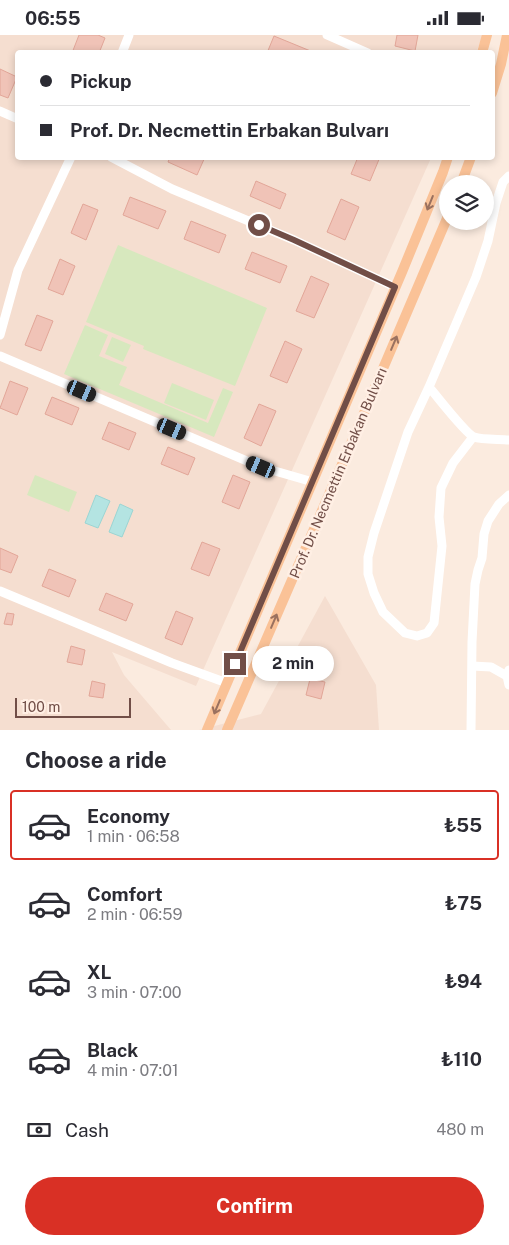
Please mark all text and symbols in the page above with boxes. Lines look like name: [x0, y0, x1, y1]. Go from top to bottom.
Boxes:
text: 06:55: [25, 7, 81, 29]
text: Pickup: [70, 70, 132, 92]
text: Prof. Dr. Necmettin Erbakan Bulvarı: [70, 119, 389, 141]
map controls: [439, 175, 494, 230]
button: layers: [439, 175, 494, 230]
one-way arrow: [425, 195, 435, 210]
route start: [248, 214, 270, 236]
one-way arrow: [390, 336, 399, 351]
street label: Prof. Dr. Necmettin Erbakan Bulvarı: [286, 365, 390, 581]
car: [65, 378, 98, 404]
car: [155, 416, 188, 442]
car: [244, 454, 277, 480]
one-way arrow: [270, 614, 280, 629]
callout: 2 min: [252, 647, 335, 681]
route end: [224, 653, 246, 675]
text: 2 min: [272, 654, 314, 673]
scale bar: [15, 695, 131, 718]
text: 100 m: [22, 699, 60, 715]
one-way arrow: [212, 699, 221, 714]
text: Choose a ride: [25, 747, 167, 773]
icon: car: [27, 803, 72, 848]
text: Economy: [87, 805, 170, 827]
text: ₺55: [444, 814, 482, 836]
text: 1 min · 06:58: [87, 827, 180, 846]
icon: car: [27, 881, 72, 926]
text: Comfort: [87, 883, 163, 905]
text: ₺75: [445, 892, 482, 914]
text: 2 min · 06:59: [87, 905, 182, 924]
icon: car: [27, 959, 72, 1004]
text: XL: [87, 961, 112, 983]
text: ₺94: [445, 970, 482, 992]
text: 3 min · 07:00: [87, 983, 182, 1002]
icon: car: [27, 1037, 72, 1082]
text: Black: [87, 1039, 138, 1061]
text: ₺110: [441, 1048, 482, 1070]
text: 4 min · 07:01: [87, 1061, 178, 1080]
icon: cash: [25, 1116, 53, 1144]
text: Cash: [65, 1119, 109, 1141]
text: 480 m: [436, 1120, 484, 1139]
button: Confirm: [25, 1177, 484, 1235]

